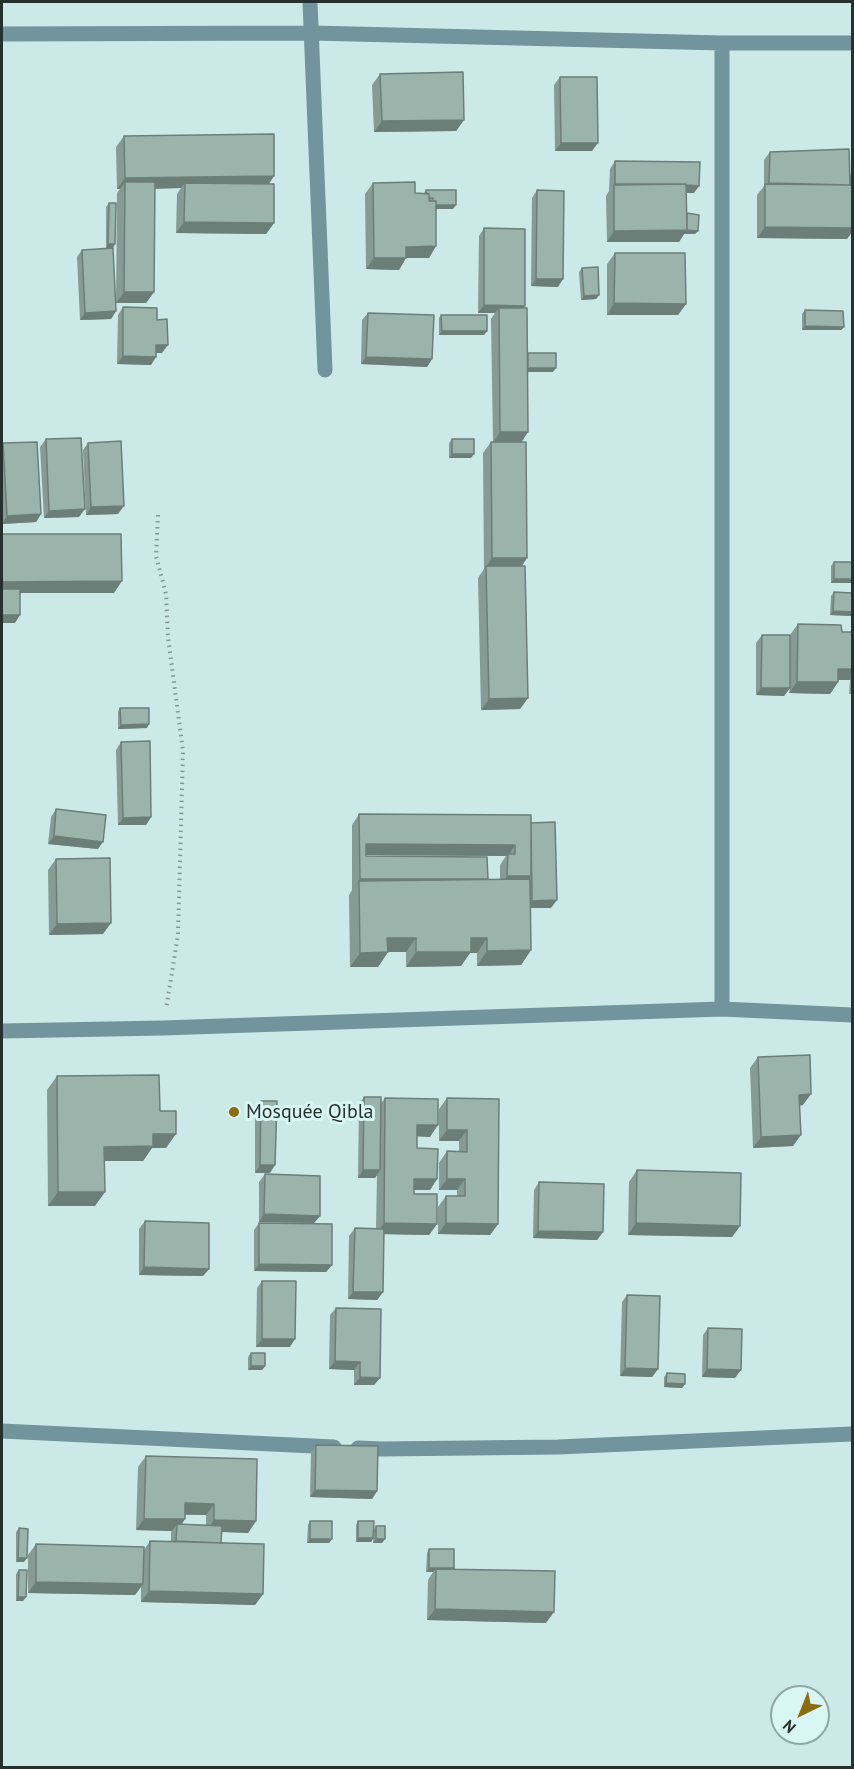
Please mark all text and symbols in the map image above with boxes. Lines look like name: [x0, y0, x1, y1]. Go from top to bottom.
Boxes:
place label: Mosquée Qibla: [246, 1100, 374, 1124]
marker: Mosquée Qibla: [227, 1105, 241, 1119]
north arrow: [770, 1685, 830, 1745]
text: N: [778, 1716, 800, 1738]

